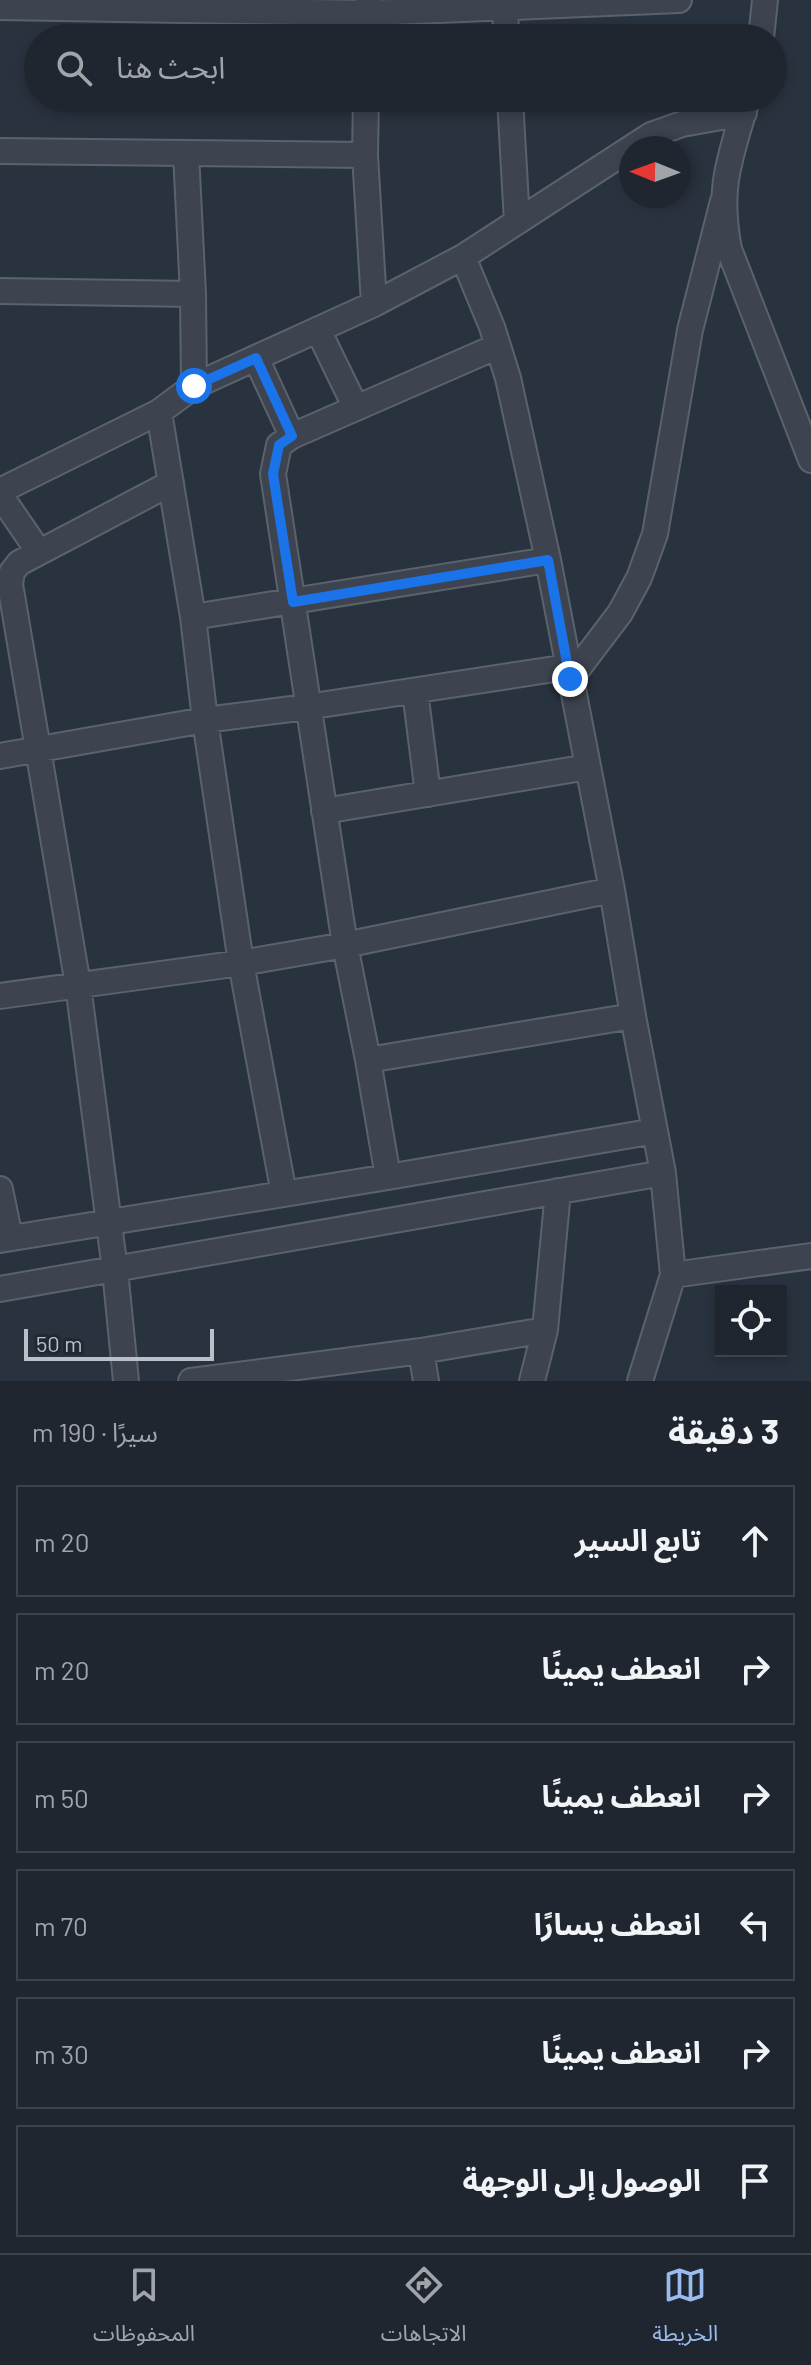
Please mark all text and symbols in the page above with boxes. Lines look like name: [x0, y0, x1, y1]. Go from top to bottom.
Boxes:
search box: [24, 24, 787, 112]
icon: search: [52, 46, 96, 90]
text: ابحث هنا: [116, 48, 225, 84]
north arrow: [619, 136, 691, 208]
route start: [176, 368, 212, 404]
route end: [552, 661, 588, 697]
map controls: [715, 1285, 787, 1357]
button: locate: [715, 1285, 787, 1357]
scale bar: [24, 1325, 214, 1361]
text: 50 m: [36, 1330, 82, 1356]
text: 3 دقيقة: [668, 1410, 779, 1451]
text: سيرًا · 190 m: [32, 1416, 158, 1447]
icon: ahead: [733, 1519, 777, 1563]
text: تابع السير: [575, 1521, 701, 1557]
text: 20 m: [34, 1526, 89, 1557]
icon: right: [733, 1647, 777, 1691]
text: انعطف يمينًا: [542, 1649, 701, 1685]
text: 20 m: [34, 1654, 89, 1685]
icon: right: [733, 1775, 777, 1819]
text: انعطف يمينًا: [542, 1777, 701, 1813]
text: 50 m: [34, 1782, 89, 1813]
icon: left: [733, 1903, 777, 1947]
text: انعطف يسارًا: [534, 1905, 701, 1941]
text: 70 m: [34, 1910, 88, 1941]
icon: right: [733, 2031, 777, 2075]
text: انعطف يمينًا: [542, 2033, 701, 2069]
text: 30 m: [34, 2038, 89, 2069]
icon: arrive: [733, 2159, 777, 2203]
text: الوصول إلى الوجهة: [462, 2161, 701, 2197]
tab: المحفوظات: [93, 2263, 195, 2357]
tab: الاتجاهات: [381, 2263, 467, 2357]
tab: الخريطة: [652, 2263, 718, 2357]

